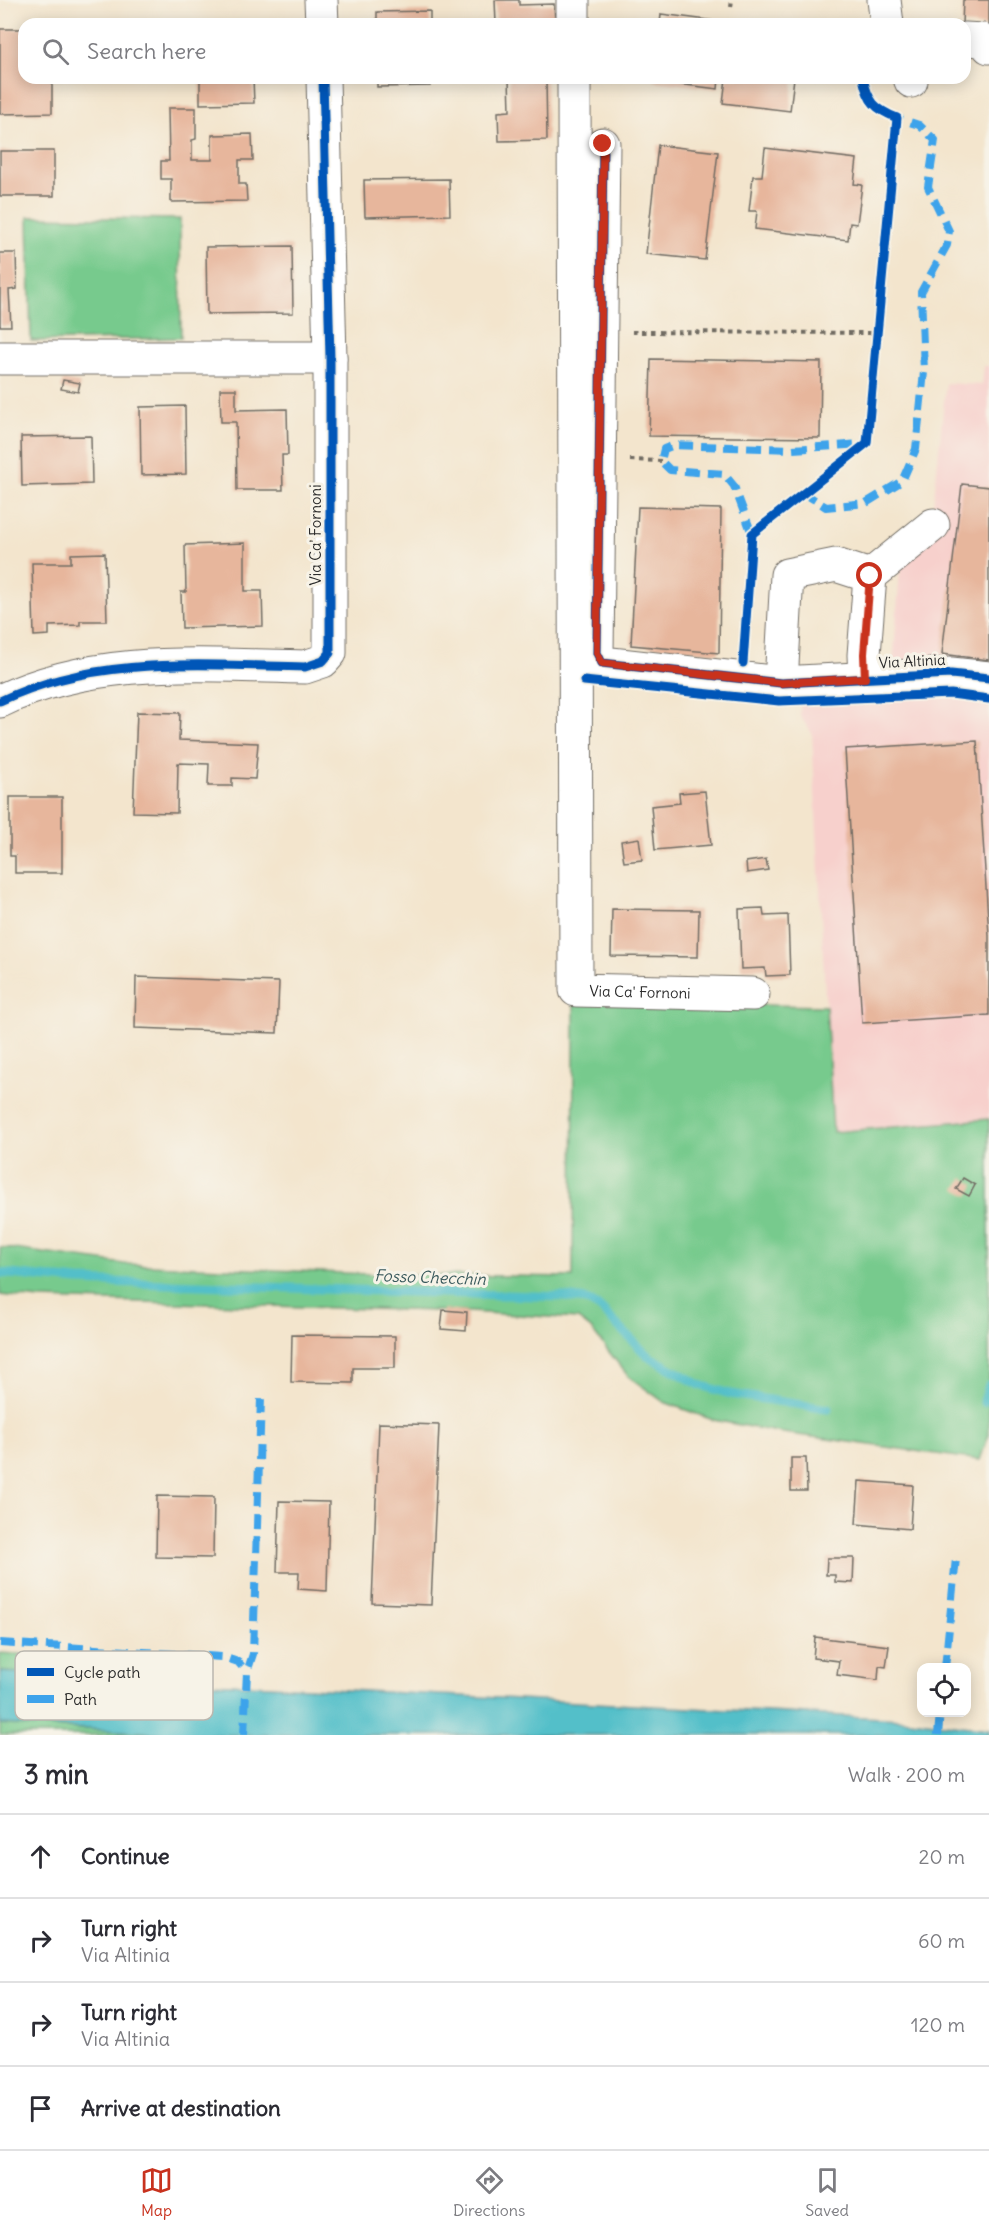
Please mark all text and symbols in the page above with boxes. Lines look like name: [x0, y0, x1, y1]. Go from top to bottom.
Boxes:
search box: [18, 18, 971, 84]
icon: search: [39, 35, 72, 68]
text: Search here: [87, 37, 206, 65]
route end: [589, 130, 615, 156]
street label: Via Ca' Fornoni: [306, 484, 325, 586]
route start: [856, 562, 882, 588]
street label: Via Altinia: [878, 650, 946, 672]
street label: Via Ca' Fornoni: [589, 981, 691, 1002]
water label: Fosso Checchin: [374, 1265, 487, 1289]
legend: [15, 1651, 213, 1720]
text: Cycle path: [64, 1662, 140, 1682]
map controls: [917, 1663, 971, 1717]
button: locate: [917, 1663, 971, 1717]
text: Path: [64, 1689, 97, 1709]
text: 3 min: [24, 1758, 89, 1791]
text: Walk · 200 m: [848, 1762, 965, 1787]
icon: ahead: [24, 1840, 57, 1873]
text: Continue: [81, 1842, 170, 1870]
text: 20 m: [919, 1844, 965, 1869]
text: Turn right: [81, 1914, 177, 1942]
icon: right: [24, 1924, 57, 1957]
text: 60 m: [918, 1928, 965, 1953]
text: Via Altinia: [81, 1942, 170, 1967]
text: Turn right: [81, 1998, 177, 2026]
icon: right: [24, 2008, 57, 2041]
text: 120 m: [911, 2012, 965, 2037]
text: Via Altinia: [81, 2026, 170, 2051]
icon: arrive: [24, 2092, 57, 2125]
text: Arrive at destination: [81, 2094, 281, 2122]
tab: Map: [140, 2164, 173, 2220]
tab: Directions: [453, 2164, 525, 2220]
tab: Saved: [805, 2164, 849, 2220]

